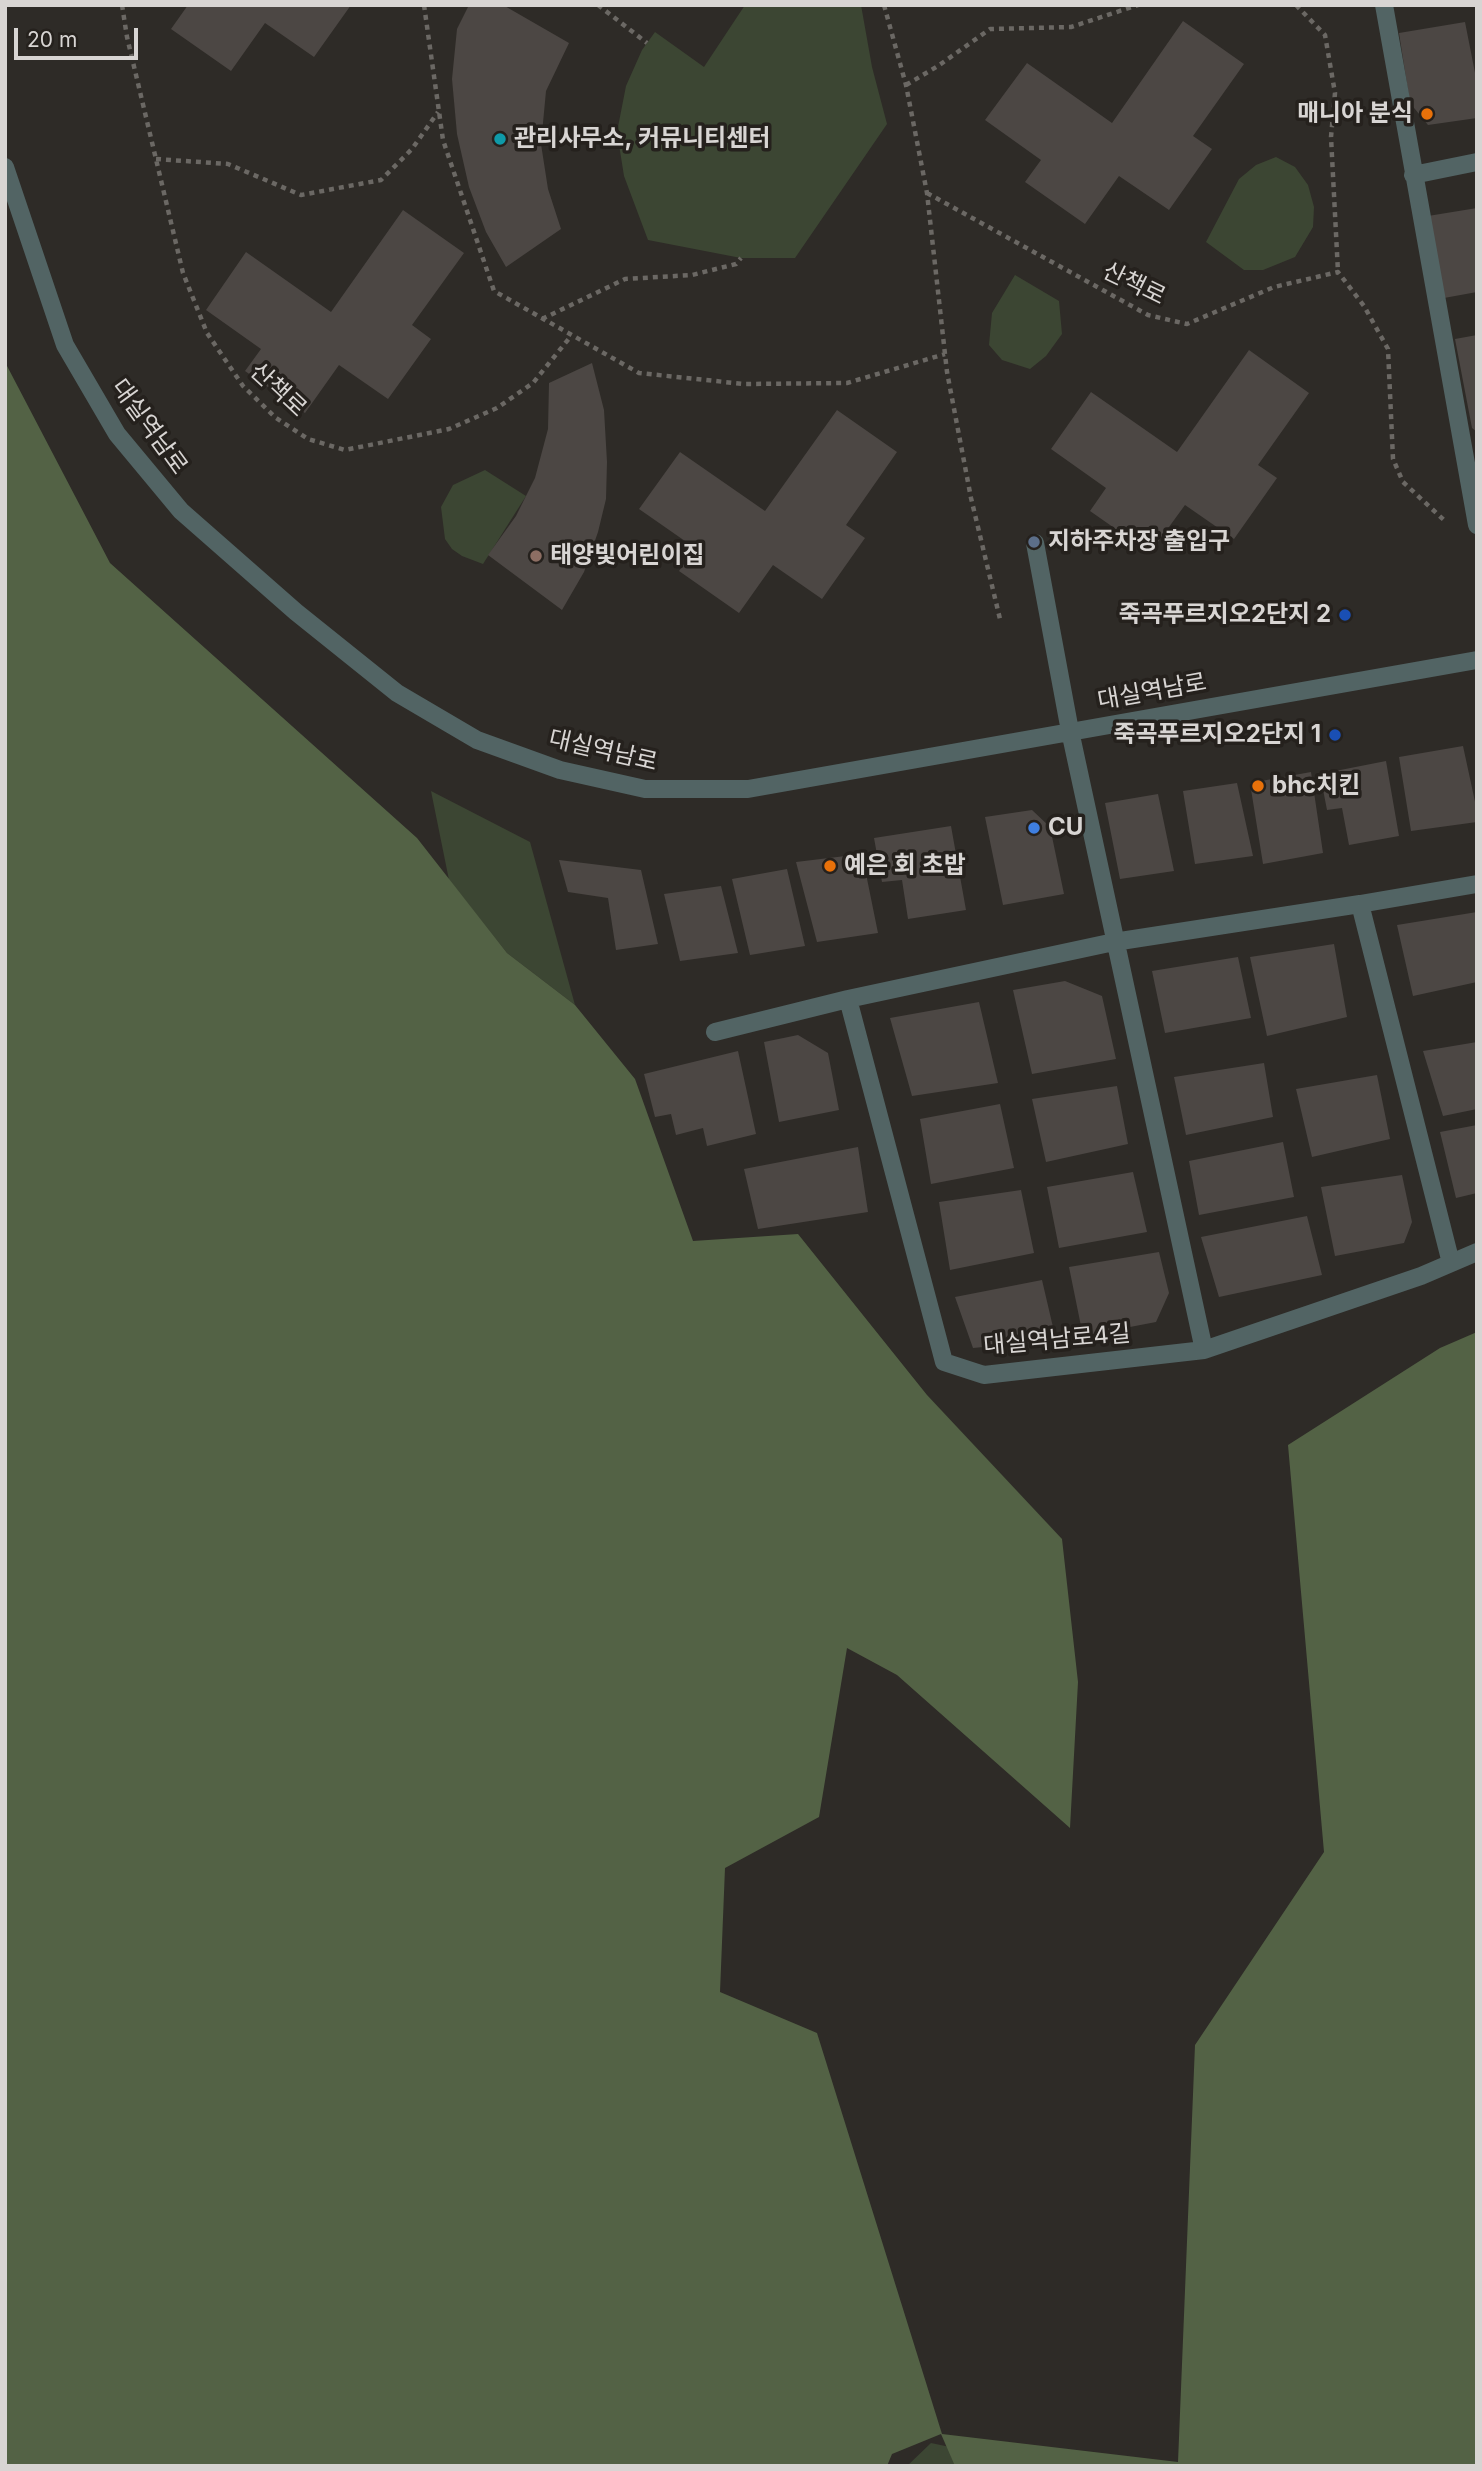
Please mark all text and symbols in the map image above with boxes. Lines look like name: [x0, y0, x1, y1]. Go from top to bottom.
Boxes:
scale bar: [18, 14, 142, 58]
text: 20 m: [27, 27, 77, 52]
place label: 매니아 분식: [1297, 100, 1413, 128]
marker: 매니아 분식: [1419, 106, 1435, 122]
place label: 관리사무소, 커뮤니티센터: [514, 125, 771, 153]
marker: 관리사무소, 커뮤니티센터: [492, 131, 508, 147]
street label: 산책로: [1098, 257, 1170, 311]
street label: 산책로: [244, 357, 312, 423]
street label: 대실역남로: [105, 374, 193, 480]
place label: 지하주차장 출입구: [1048, 528, 1230, 556]
marker: 지하주차장 출입구: [1026, 534, 1042, 550]
place label: 태양빛어린이집: [550, 542, 705, 570]
marker: 태양빛어린이집: [528, 548, 544, 564]
place label: 죽곡푸르지오2단지 2: [1118, 601, 1331, 629]
marker: 죽곡푸르지오2단지 2: [1337, 607, 1353, 623]
street label: 대실역남로: [1095, 668, 1209, 716]
place label: 죽곡푸르지오2단지 1: [1113, 721, 1321, 749]
street label: 대실역남로: [546, 725, 660, 777]
marker: 죽곡푸르지오2단지 1: [1327, 727, 1343, 743]
place label: bhc치킨: [1272, 772, 1360, 800]
marker: bhc치킨: [1250, 778, 1266, 794]
place label: CU: [1048, 814, 1083, 842]
marker: CU: [1026, 820, 1042, 836]
place label: 예은 회 초밥: [844, 852, 966, 880]
marker: 예은 회 초밥: [822, 858, 838, 874]
street label: 대실역남로4길: [982, 1319, 1132, 1361]

